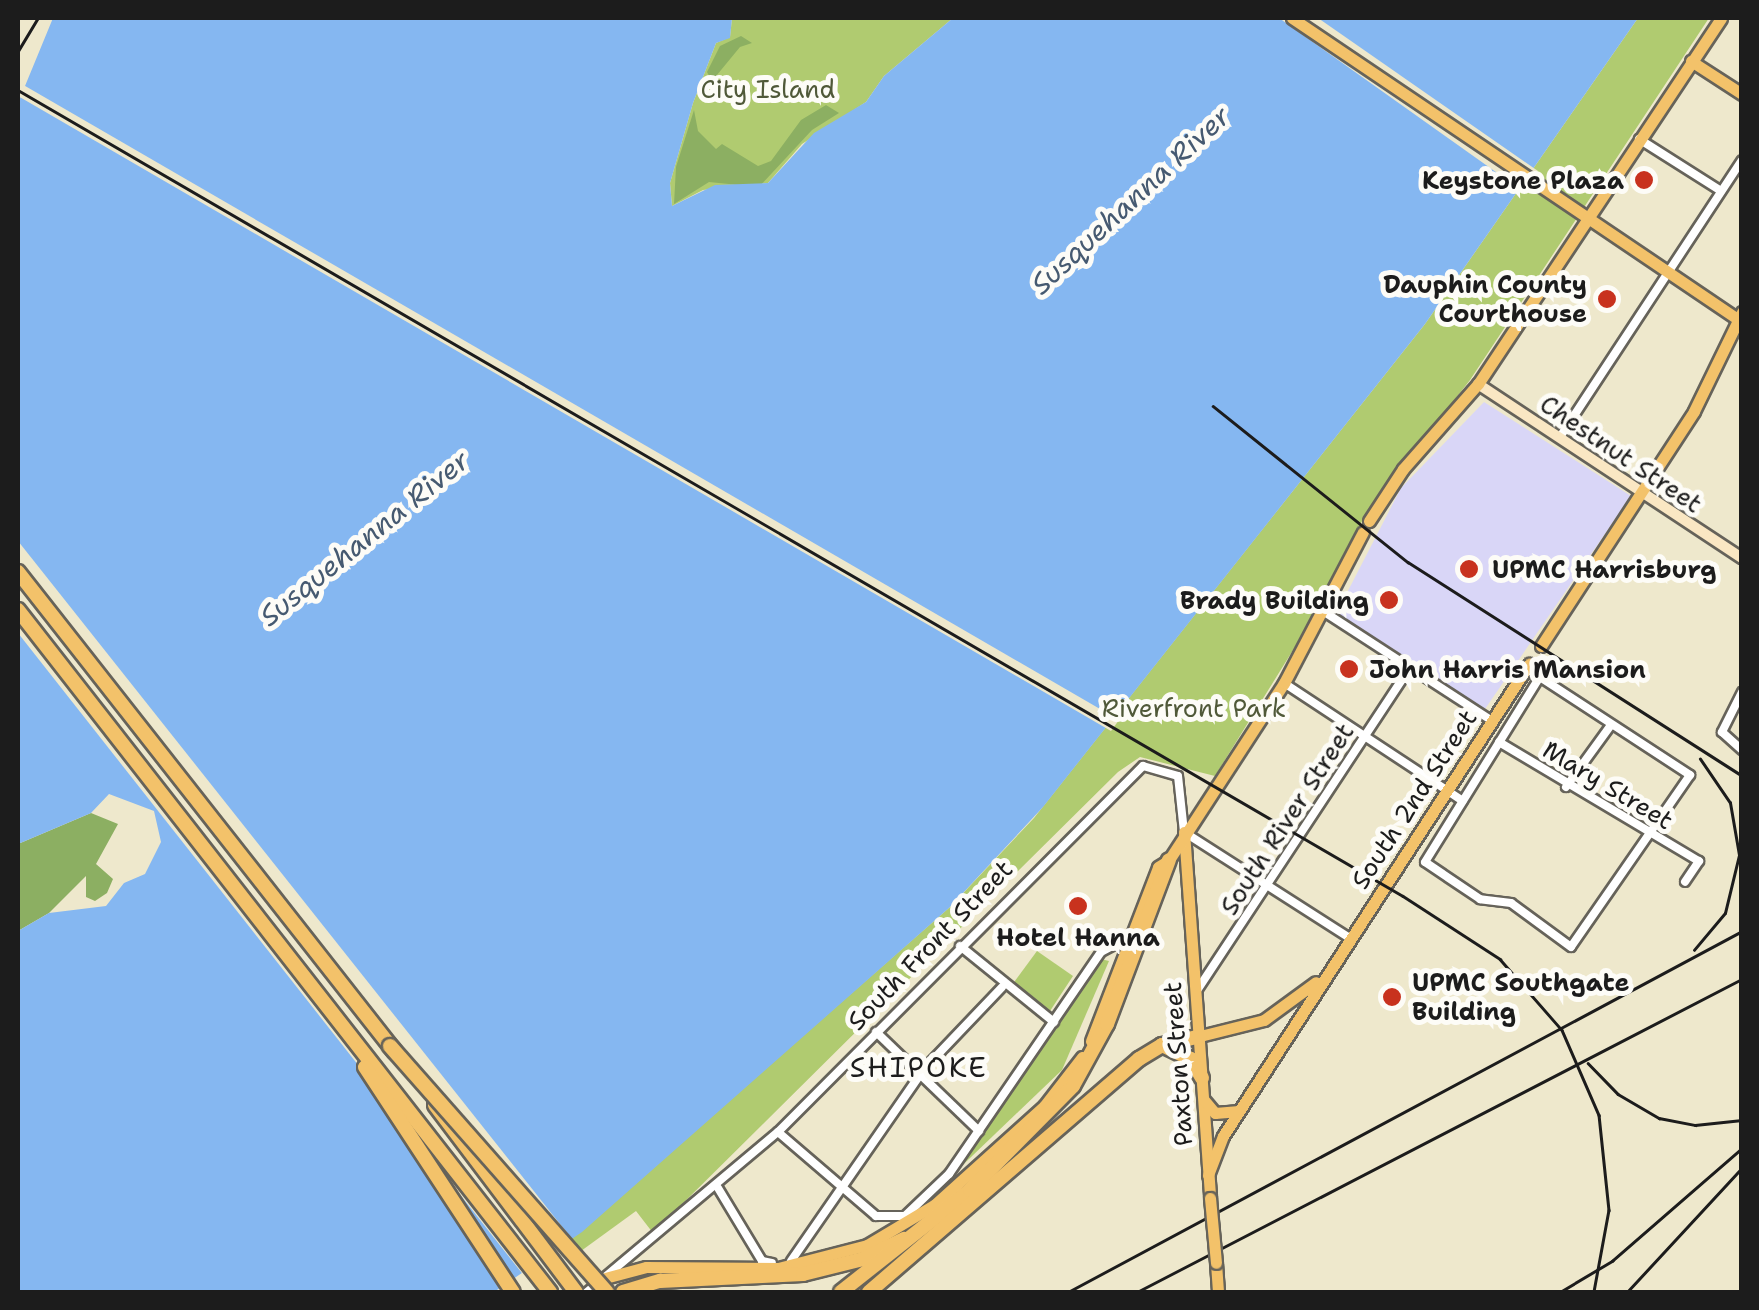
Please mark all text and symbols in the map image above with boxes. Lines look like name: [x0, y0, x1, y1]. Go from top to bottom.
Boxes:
park label: City Island: [701, 74, 835, 104]
water label: Susquehanna River: [1023, 99, 1237, 301]
place label: Keystone Plaza: [1422, 165, 1624, 195]
marker: Keystone Plaza: [1633, 169, 1655, 191]
place label: Dauphin County Courthouse: [1383, 270, 1587, 329]
marker: Dauphin County Courthouse: [1596, 288, 1618, 310]
street label: Chestnut Street: [1534, 389, 1708, 519]
water label: Susquehanna River: [252, 443, 476, 633]
place label: UPMC Harrisburg: [1492, 554, 1716, 584]
marker: UPMC Harrisburg: [1456, 556, 1482, 582]
place label: Brady Building: [1180, 585, 1369, 615]
marker: Brady Building: [1378, 589, 1400, 611]
place label: John Harris Mansion: [1369, 654, 1646, 684]
marker: John Harris Mansion: [1338, 658, 1360, 680]
park label: Riverfront Park: [1102, 693, 1286, 723]
street label: South 2nd Street: [1345, 704, 1483, 894]
street label: South River Street: [1214, 718, 1360, 920]
street label: Mary Street: [1537, 734, 1679, 836]
street label: South Front Street: [841, 854, 1019, 1036]
marker: Hotel Hanna: [1067, 895, 1089, 917]
place label: Hotel Hanna: [996, 922, 1160, 952]
place label: UPMC Southgate Building: [1412, 968, 1629, 1027]
street label: Paxton Street: [1157, 981, 1199, 1147]
marker: UPMC Southgate Building: [1381, 986, 1403, 1008]
district label: SHIPOKE: [850, 1050, 988, 1084]

